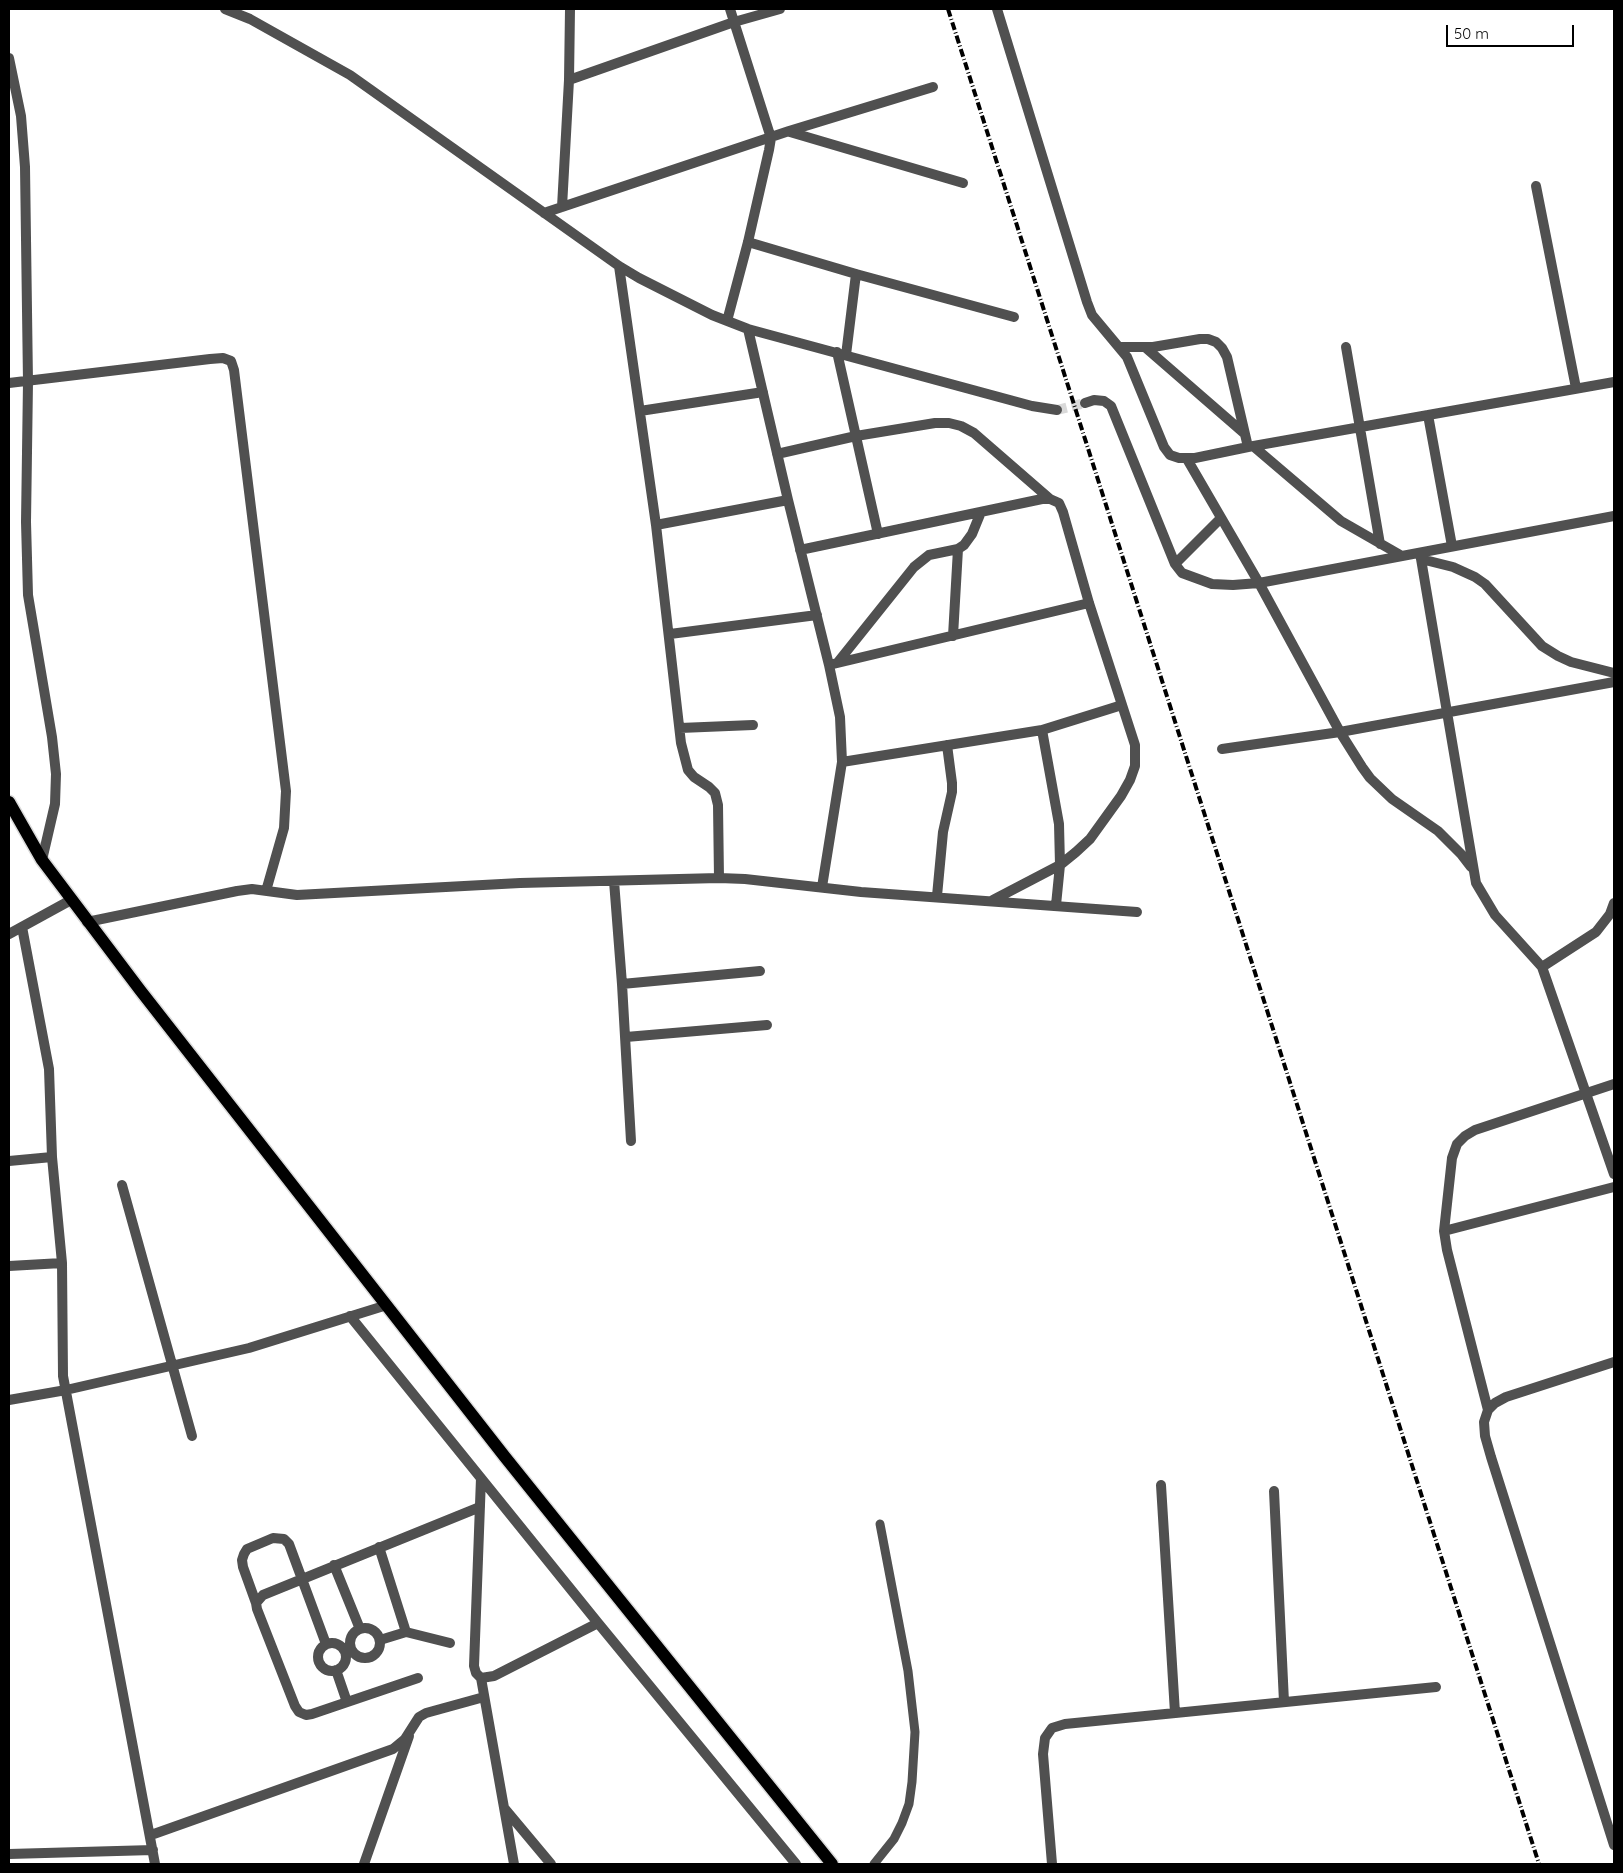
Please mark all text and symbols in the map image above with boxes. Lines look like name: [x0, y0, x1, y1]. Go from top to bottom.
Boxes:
scale bar: [1448, 15, 1576, 47]
text: 50 m: [1454, 24, 1489, 43]

